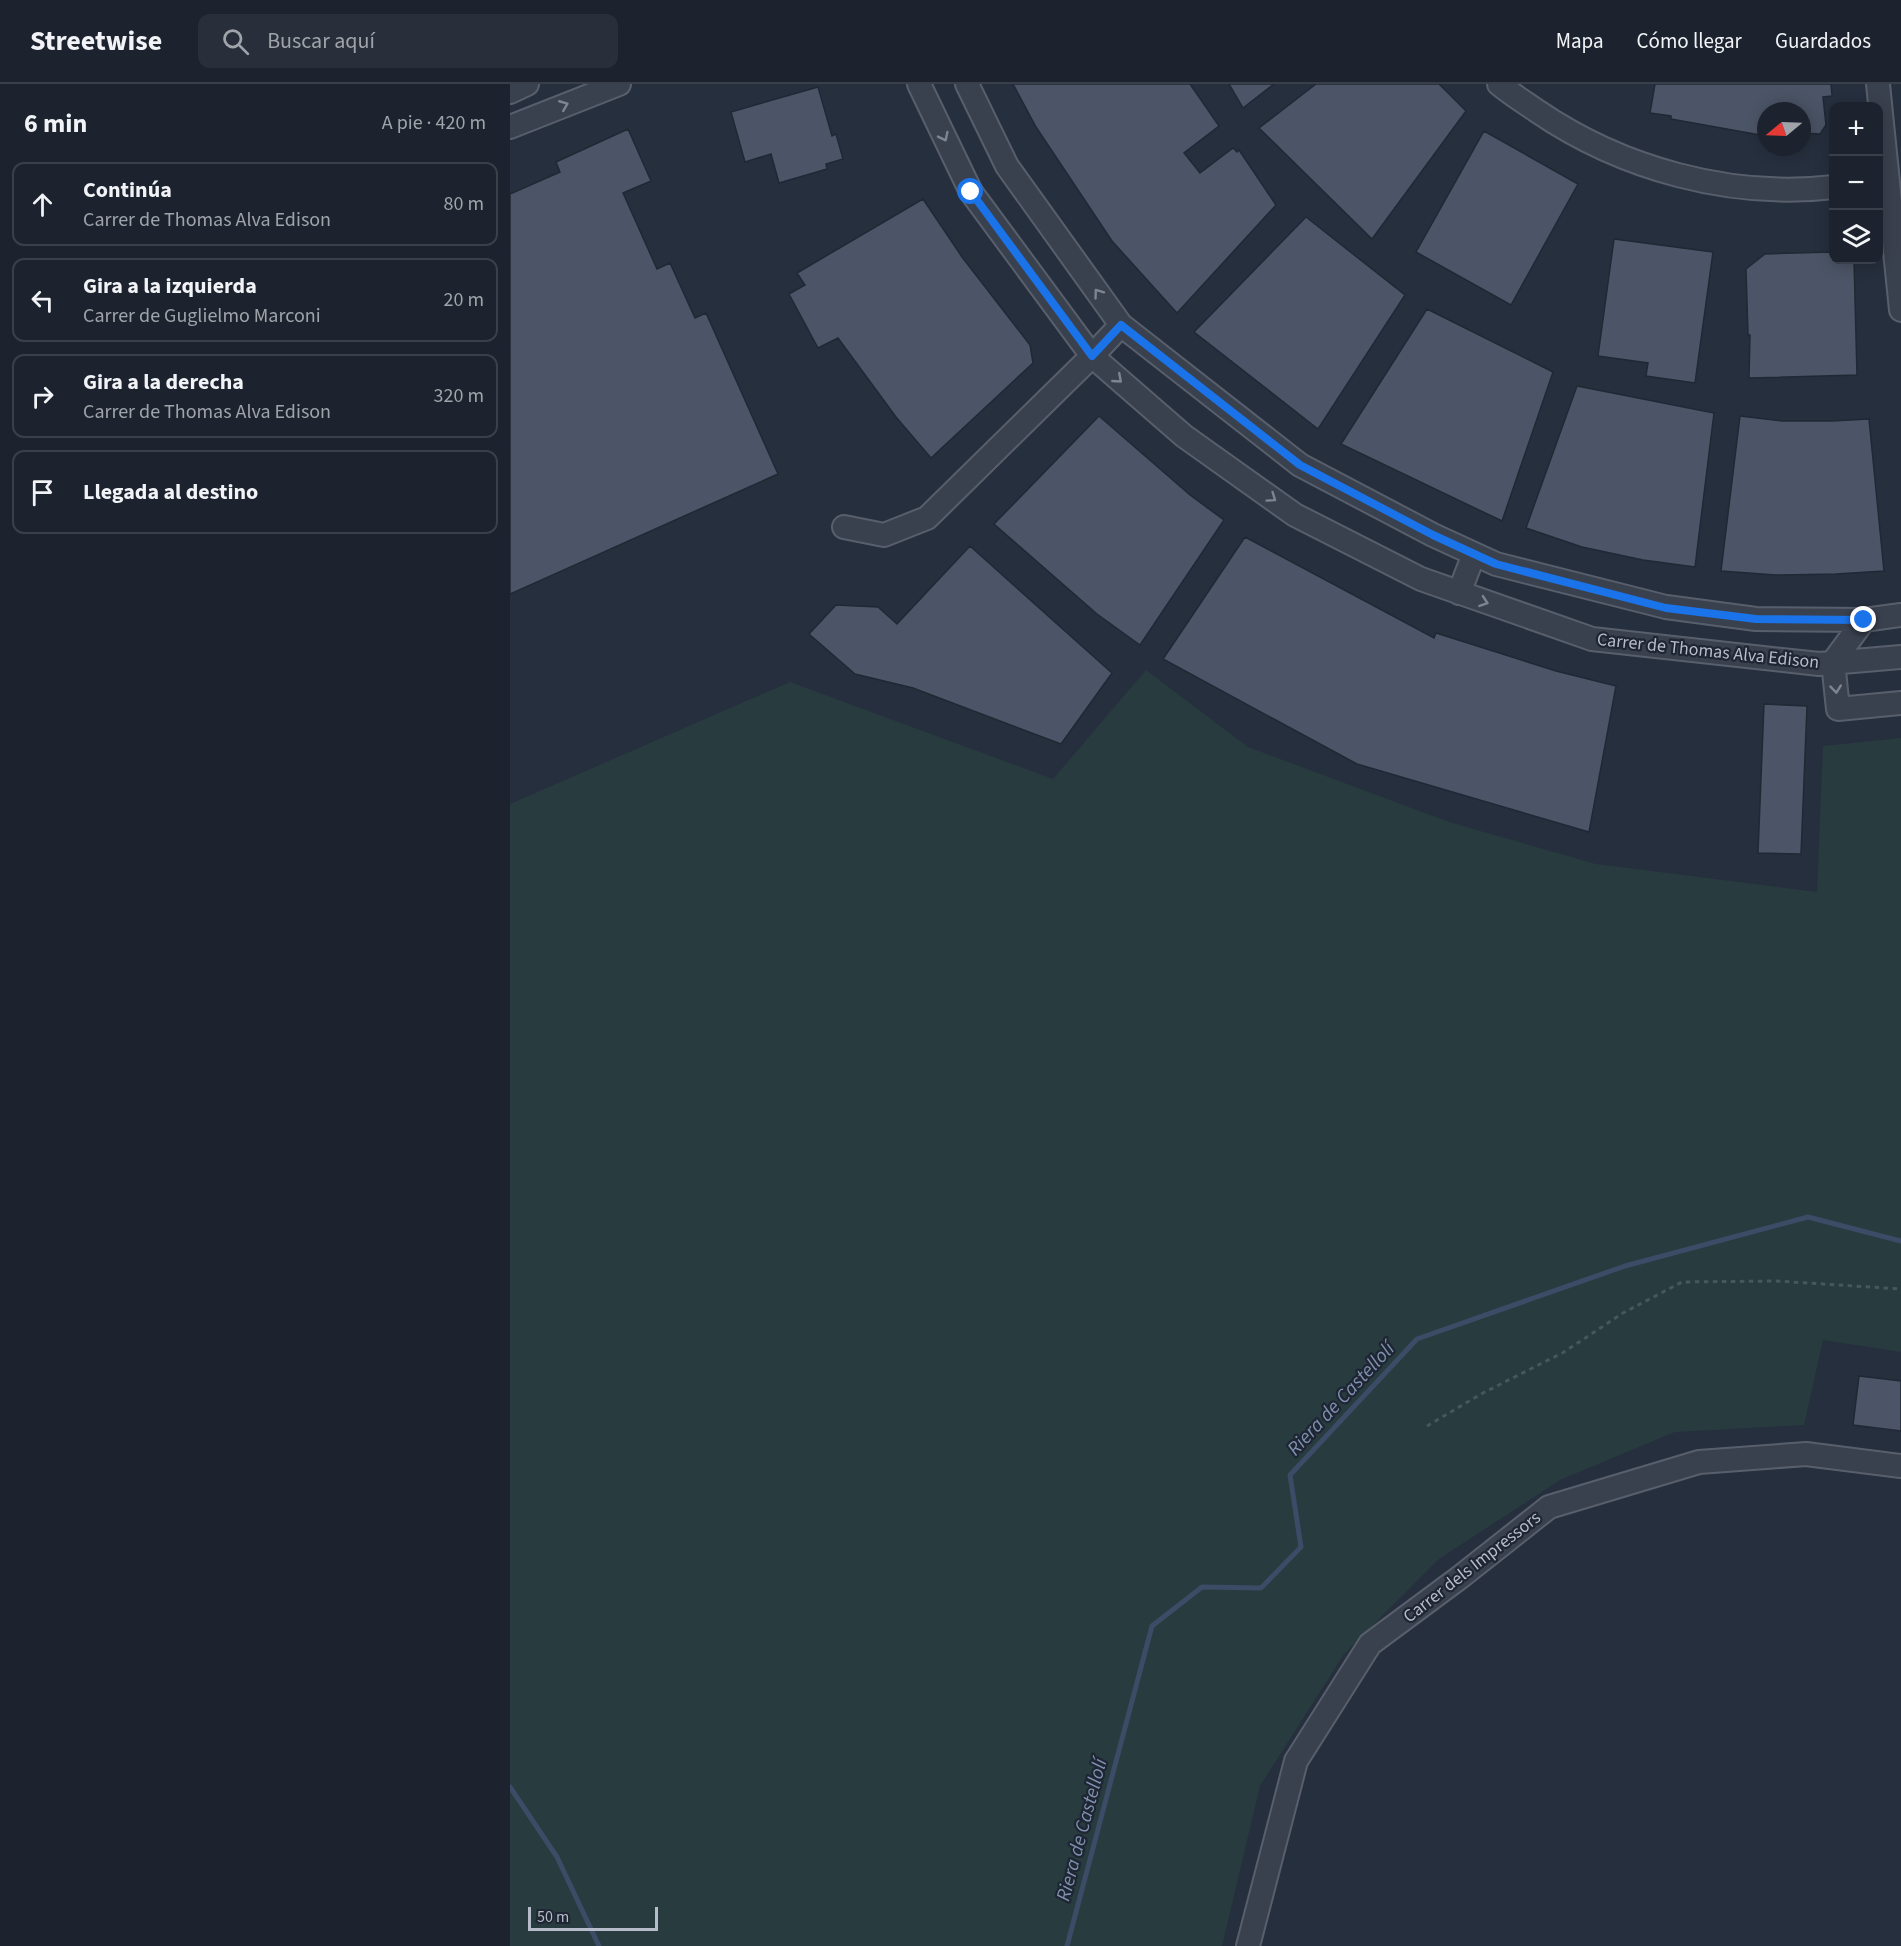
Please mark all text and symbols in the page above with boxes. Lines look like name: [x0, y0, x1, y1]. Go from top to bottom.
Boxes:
search box: [198, 14, 618, 68]
text: Streetwise: [30, 21, 162, 61]
icon: search: [219, 25, 252, 58]
text: Buscar aquí: [267, 25, 375, 57]
text: Mapa: [1556, 26, 1604, 56]
text: Cómo llegar: [1637, 26, 1742, 56]
text: Guardados: [1775, 26, 1871, 56]
one-way arrow: [558, 100, 569, 112]
north arrow: [1757, 102, 1811, 156]
map controls: [1829, 102, 1883, 264]
button: +: [1829, 102, 1883, 156]
text: 6 min: [24, 105, 87, 142]
text: A pie · 420 m: [382, 109, 486, 137]
one-way arrow: [937, 130, 949, 141]
button: −: [1829, 156, 1883, 210]
text: Continúa: [83, 174, 172, 206]
route start: [957, 178, 983, 204]
icon: ahead: [26, 188, 59, 221]
text: 80 m: [444, 190, 484, 218]
text: Carrer de Thomas Alva Edison: [83, 206, 331, 234]
button: layers: [1829, 210, 1883, 264]
text: Gira a la izquierda: [83, 270, 257, 302]
icon: left: [26, 284, 59, 317]
text: 20 m: [444, 286, 484, 314]
one-way arrow: [1094, 288, 1105, 299]
text: Carrer de Guglielmo Marconi: [83, 302, 321, 330]
text: Gira a la derecha: [83, 366, 244, 398]
one-way arrow: [1111, 372, 1122, 383]
icon: right: [26, 380, 59, 413]
text: 320 m: [434, 382, 484, 410]
text: Carrer de Thomas Alva Edison: [83, 398, 331, 426]
icon: arrive: [26, 476, 59, 509]
text: Llegada al destino: [83, 476, 258, 508]
one-way arrow: [1266, 491, 1277, 502]
one-way arrow: [1479, 594, 1489, 607]
route end: [1850, 606, 1876, 632]
street label: Carrer de Thomas Alva Edison: [1596, 627, 1820, 675]
one-way arrow: [1829, 685, 1842, 694]
water label: Riera de Castellolí: [1281, 1333, 1403, 1462]
street label: Carrer dels Impressors: [1398, 1505, 1546, 1629]
water label: Riera de Castellolí: [1050, 1752, 1115, 1904]
scale bar: [528, 1904, 658, 1932]
text: 50 m: [537, 1906, 569, 1928]

